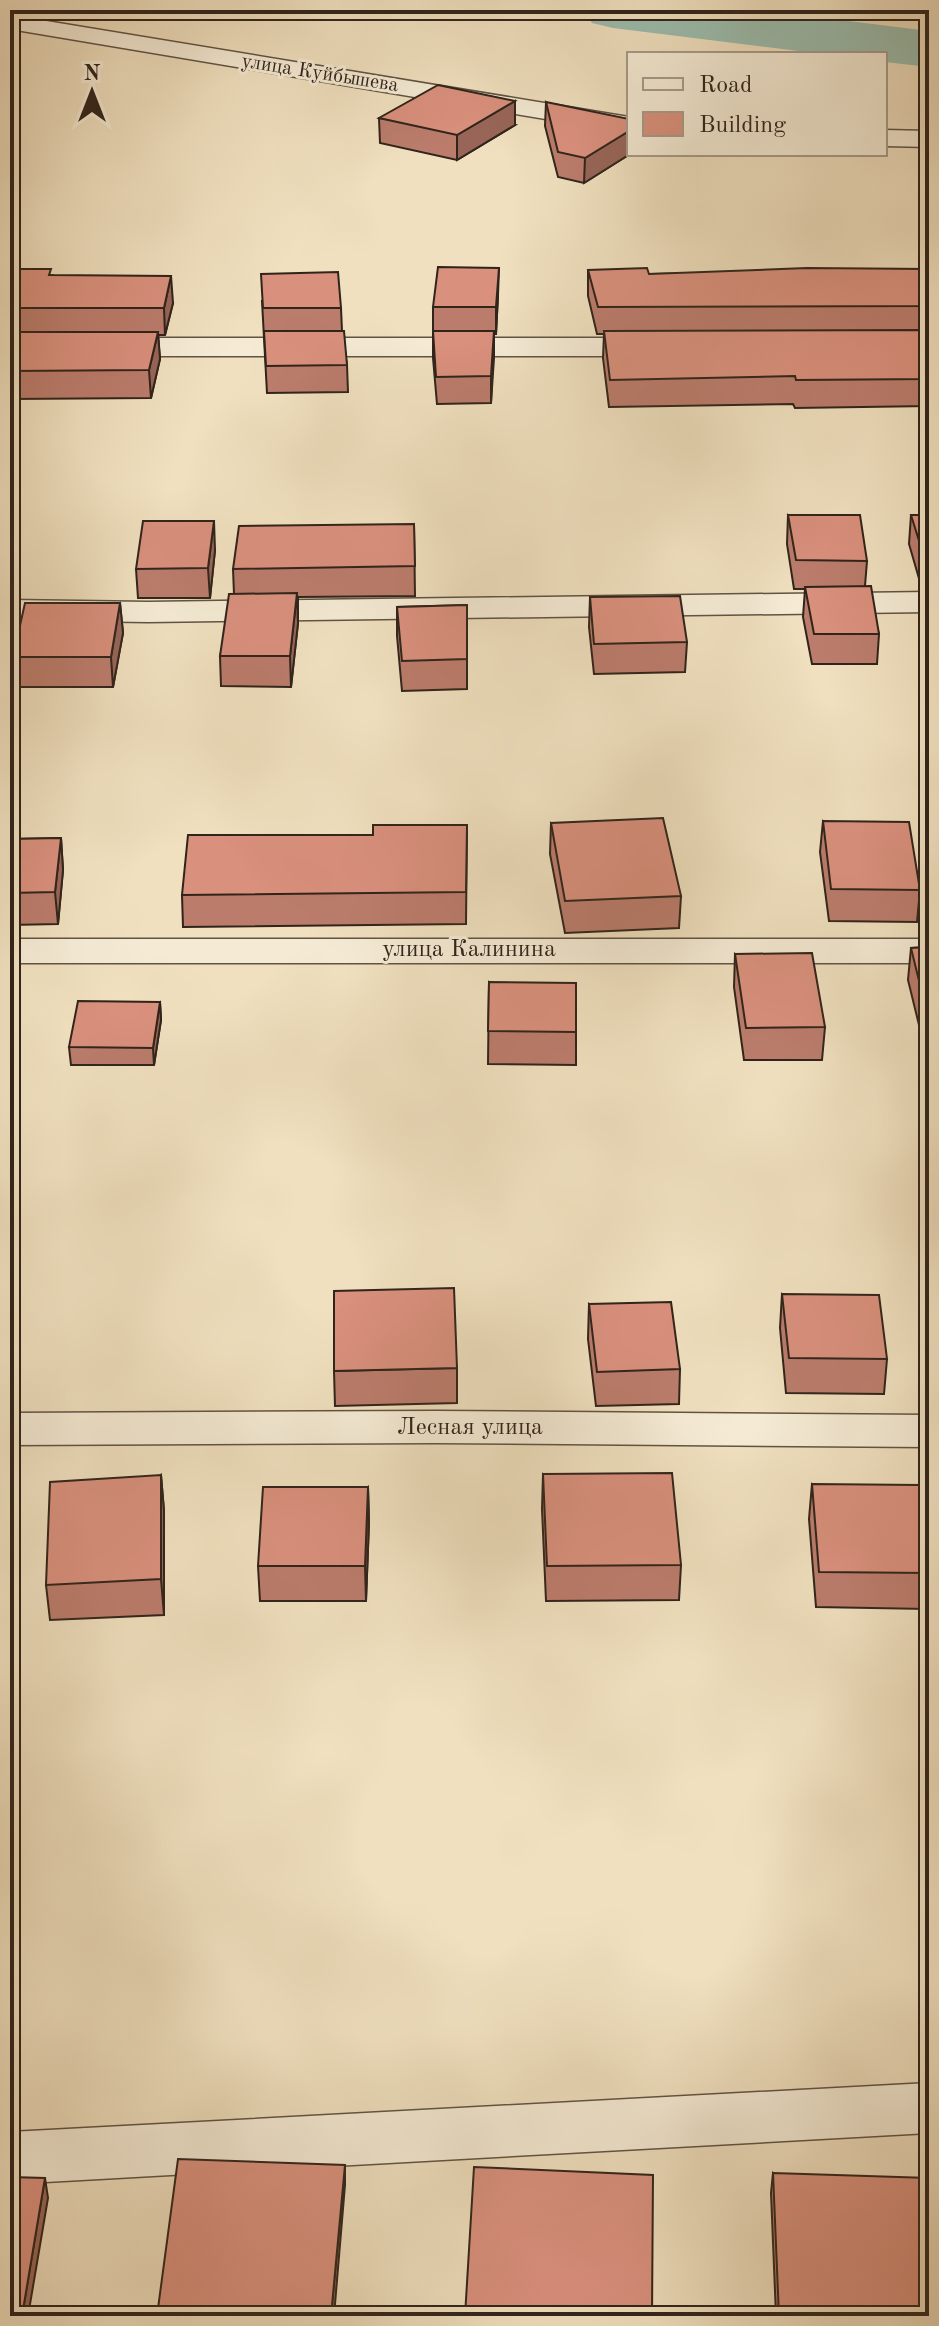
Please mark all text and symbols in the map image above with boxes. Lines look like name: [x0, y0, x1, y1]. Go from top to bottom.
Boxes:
north arrow: [52, 52, 132, 132]
street label: улица Куйбышева: [240, 52, 400, 96]
legend: [627, 52, 887, 156]
text: N: [84, 63, 101, 85]
text: Road: [699, 74, 752, 98]
text: Building: [699, 114, 786, 138]
street label: улица Калинина: [382, 938, 556, 962]
street label: Лесная улица: [397, 1416, 543, 1440]

